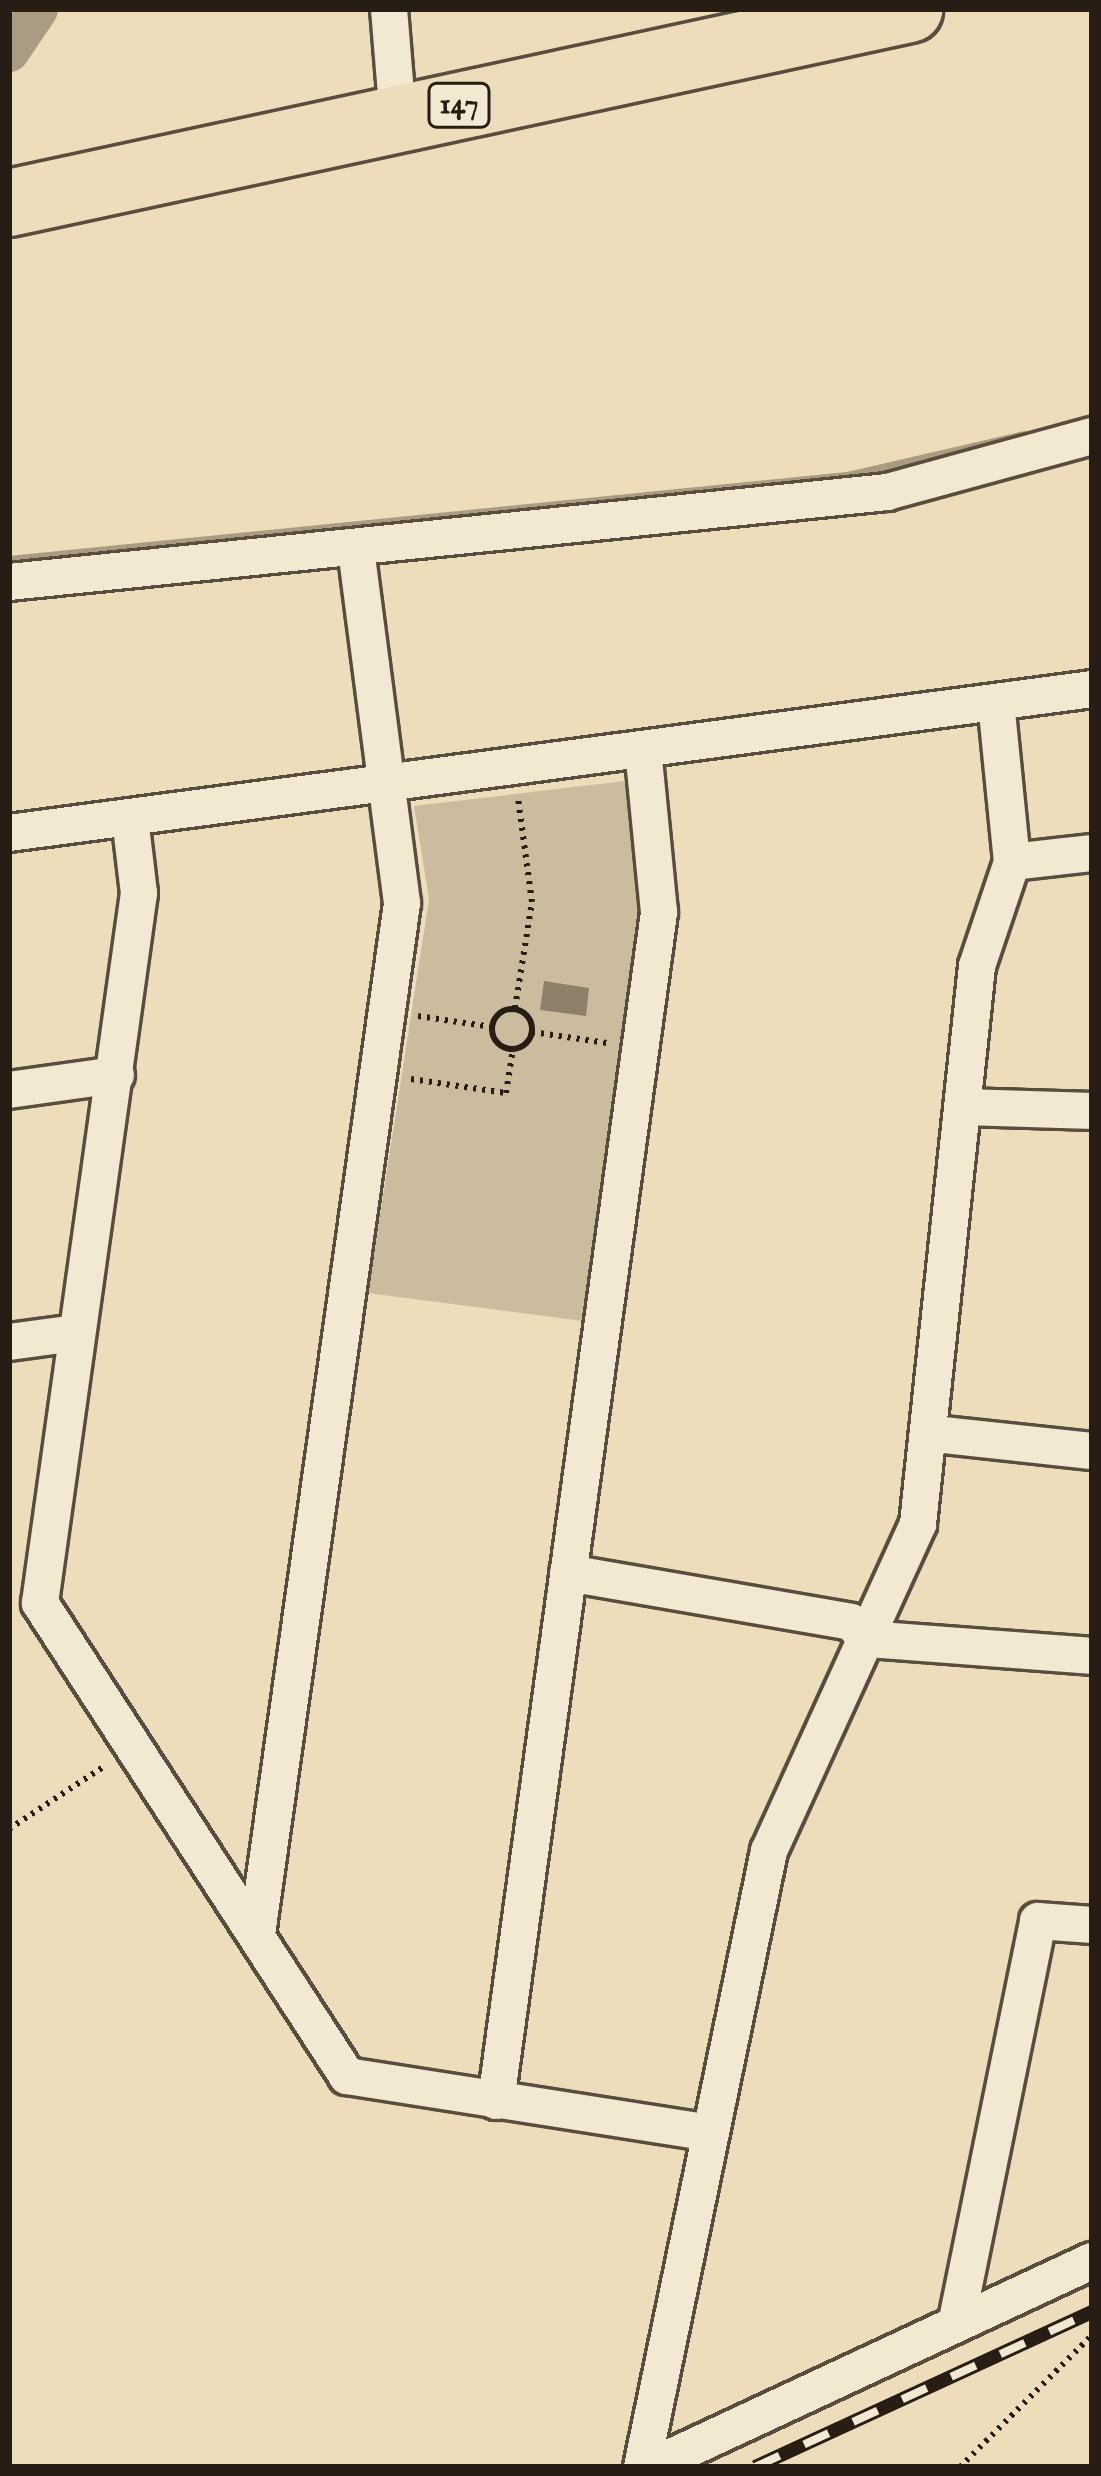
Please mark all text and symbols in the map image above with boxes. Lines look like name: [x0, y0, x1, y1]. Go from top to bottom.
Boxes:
road number: 147: [426, 81, 492, 129]

